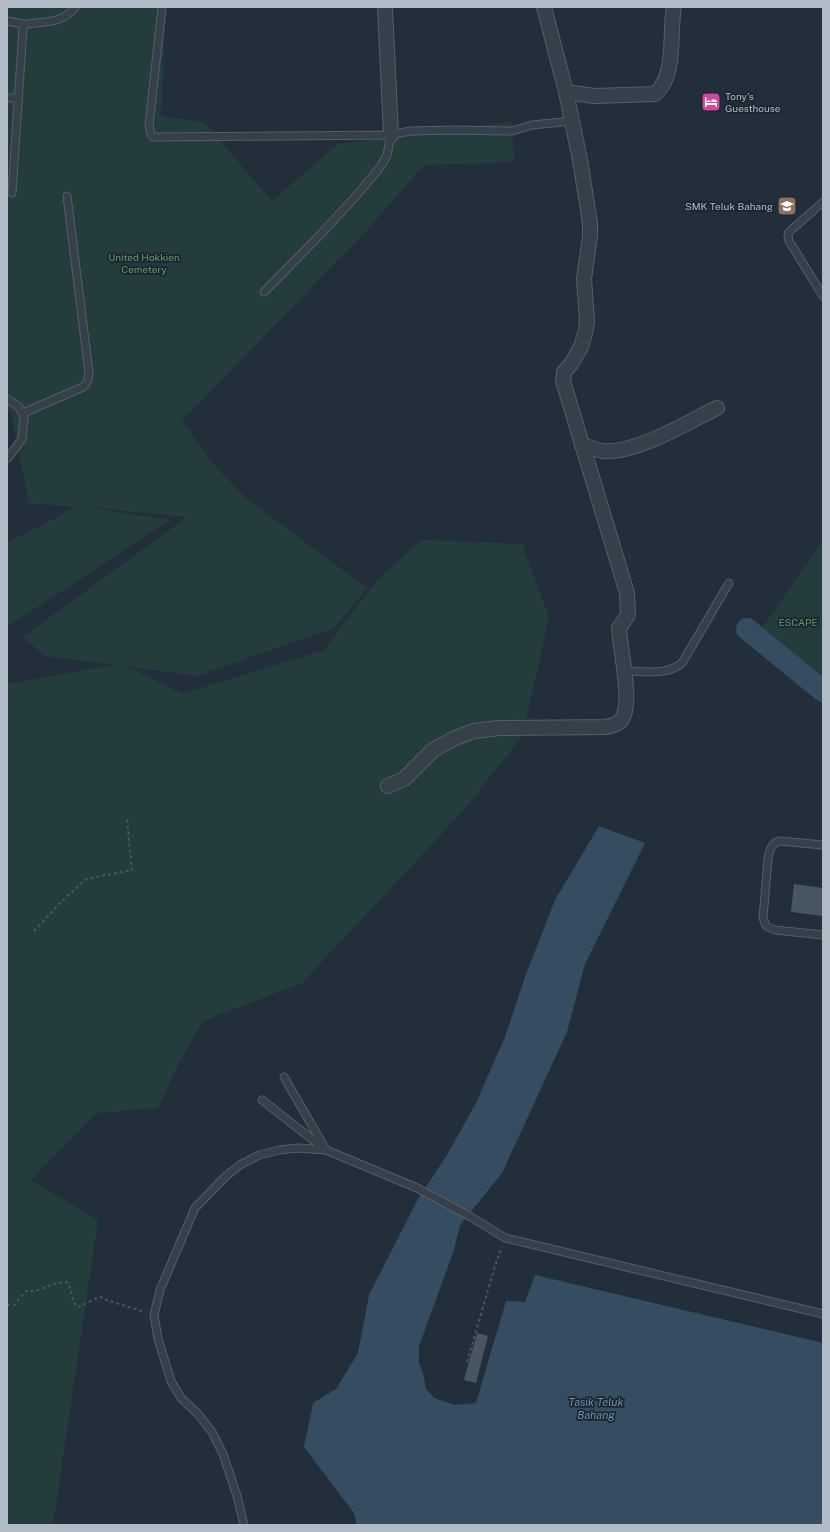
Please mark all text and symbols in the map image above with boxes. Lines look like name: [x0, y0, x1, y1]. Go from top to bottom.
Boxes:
place label: Tony's Guesthouse: [725, 90, 781, 114]
hotel icon: Tony's Guesthouse: [700, 91, 722, 113]
school or university icon: SMK Teluk Bahang: [776, 195, 798, 217]
place label: SMK Teluk Bahang: [685, 200, 773, 212]
park label: United Hokkien Cemetery: [108, 251, 180, 275]
park label: ESCAPE: [778, 616, 818, 628]
water label: Tasik Teluk Bahang: [569, 1396, 623, 1421]

